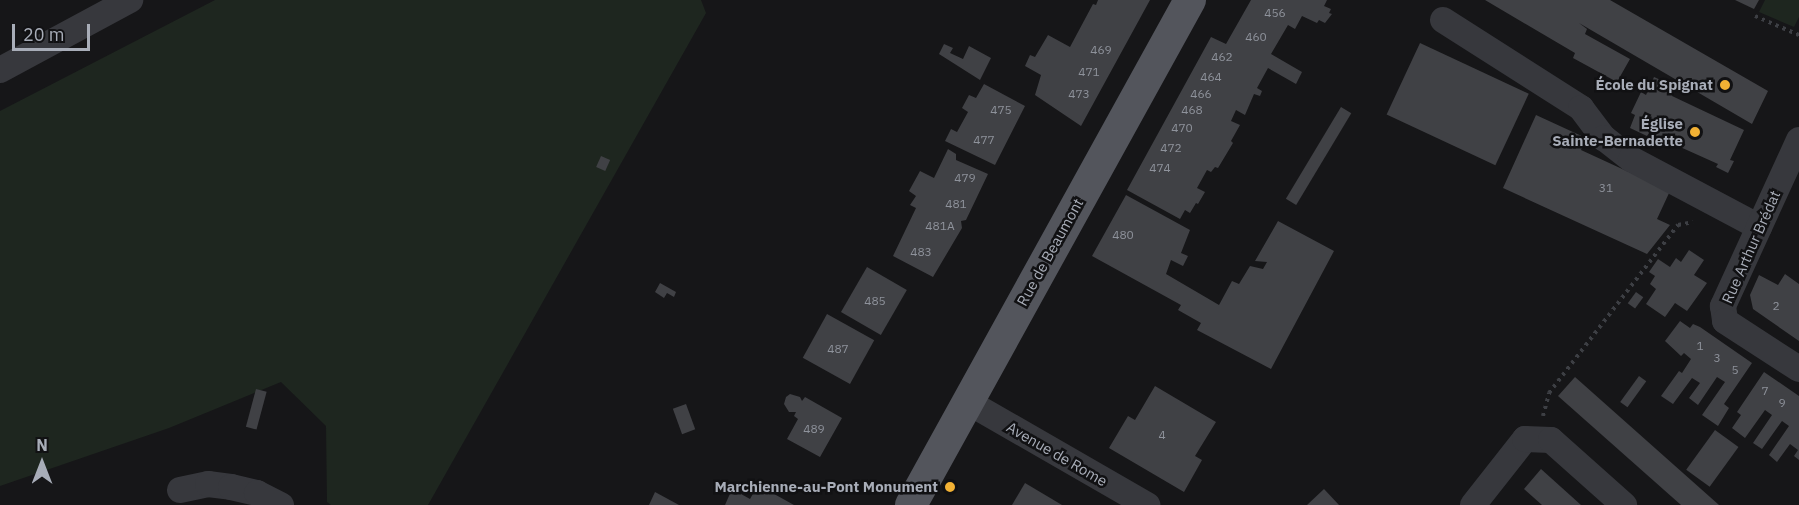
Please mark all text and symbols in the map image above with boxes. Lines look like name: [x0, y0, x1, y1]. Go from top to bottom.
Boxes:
house number: 456: [1264, 6, 1286, 20]
scale bar: [15, 12, 93, 50]
text: 20 m: [23, 23, 65, 46]
house number: 460: [1245, 30, 1267, 44]
house number: 469: [1090, 43, 1112, 57]
house number: 462: [1211, 50, 1233, 64]
house number: 471: [1078, 65, 1100, 79]
house number: 464: [1200, 70, 1222, 84]
place label: École du Spignat: [1596, 76, 1713, 94]
marker: École du Spignat: [1718, 78, 1732, 92]
house number: 473: [1068, 87, 1090, 101]
house number: 466: [1190, 87, 1212, 101]
house number: 475: [990, 103, 1012, 117]
house number: 468: [1181, 103, 1203, 117]
place label: Église Sainte-Bernadette: [1552, 114, 1683, 149]
house number: 470: [1171, 121, 1193, 135]
marker: Église Sainte-Bernadette: [1688, 125, 1702, 139]
house number: 477: [973, 133, 995, 147]
house number: 472: [1160, 141, 1182, 155]
house number: 474: [1149, 161, 1171, 175]
house number: 479: [954, 171, 976, 185]
house number: 31: [1599, 181, 1613, 195]
street label: Rue Arthur Brédat: [1718, 188, 1784, 306]
street label: Rue de Beaumont: [1013, 195, 1087, 309]
house number: 481: [945, 197, 967, 211]
house number: 481A: [925, 219, 955, 233]
house number: 480: [1112, 228, 1134, 242]
house number: 483: [910, 245, 932, 259]
house number: 485: [864, 294, 886, 308]
house number: 2: [1772, 299, 1780, 313]
house number: 1: [1696, 339, 1704, 353]
house number: 487: [827, 342, 849, 356]
house number: 3: [1713, 351, 1721, 365]
house number: 5: [1731, 363, 1739, 377]
house number: 7: [1761, 384, 1769, 398]
house number: 9: [1778, 396, 1786, 410]
street label: Avenue de Rome: [1003, 418, 1111, 490]
house number: 489: [803, 422, 825, 436]
house number: 4: [1158, 428, 1166, 442]
north arrow: [12, 433, 72, 493]
text: N: [36, 435, 48, 455]
place label: Marchienne-au-Pont Monument: [714, 478, 938, 496]
marker: Marchienne-au-Pont Monument: [943, 480, 957, 494]

